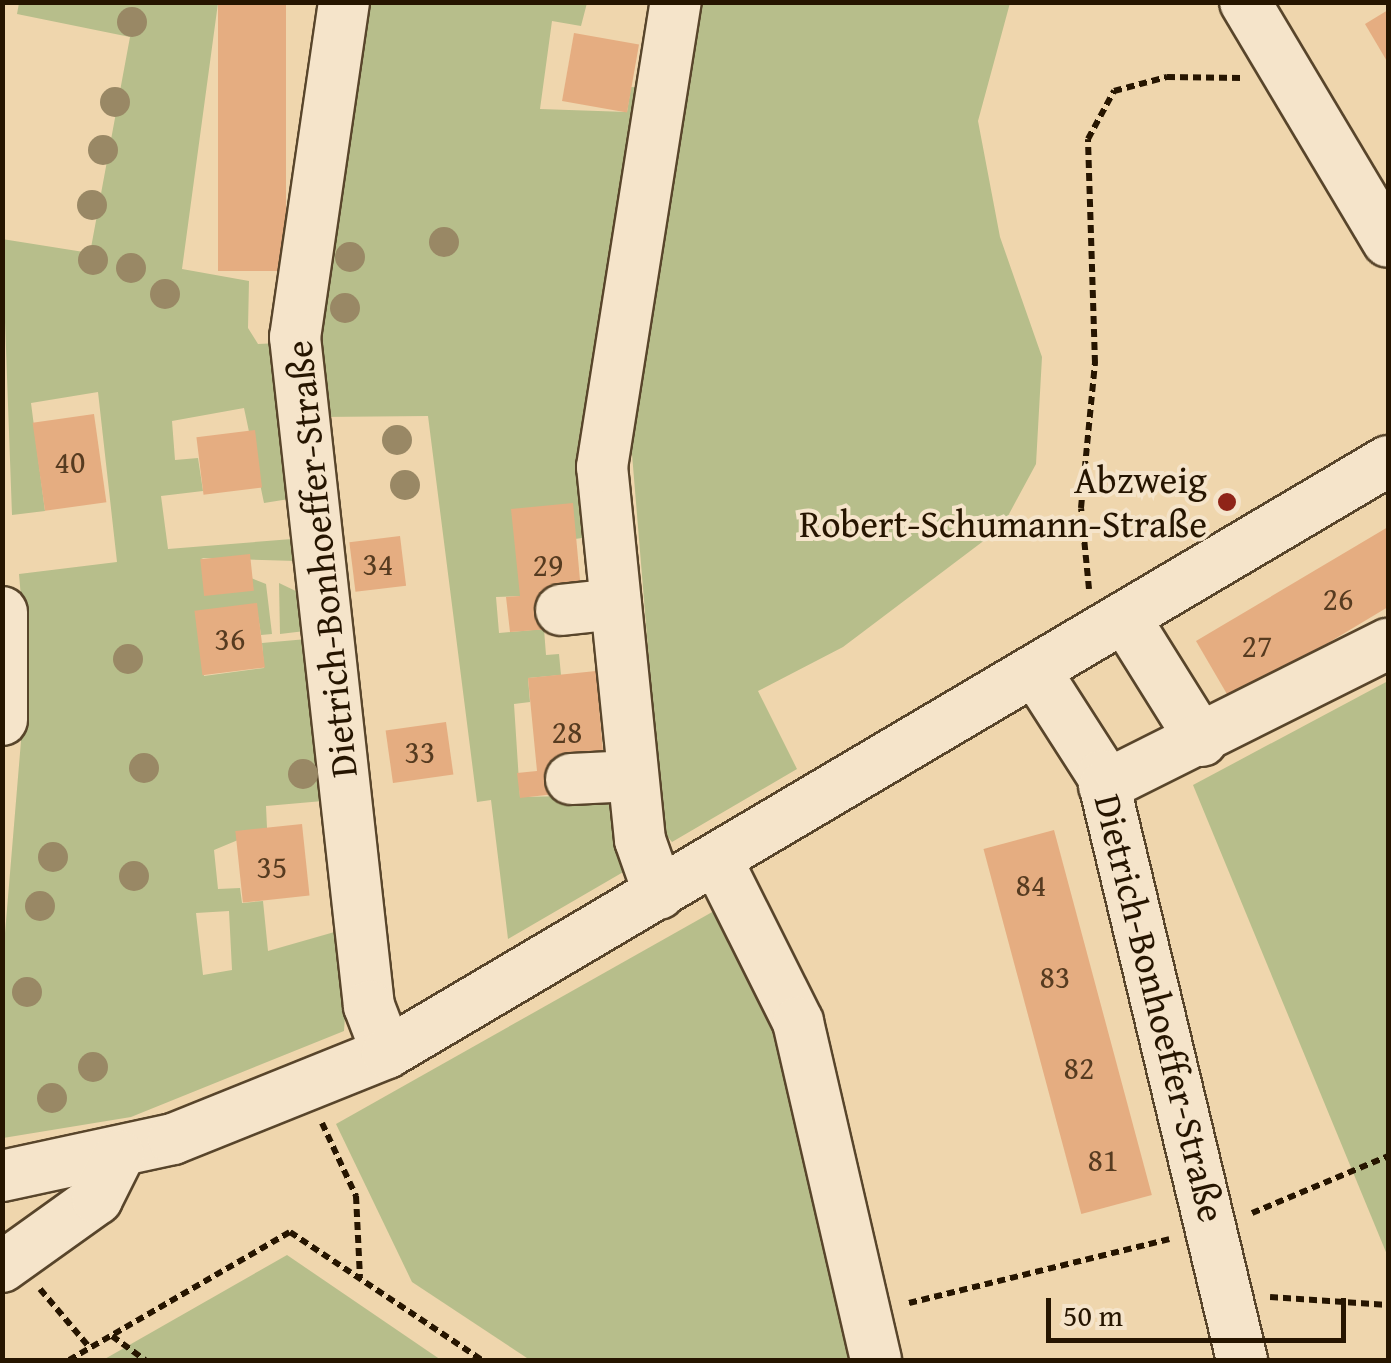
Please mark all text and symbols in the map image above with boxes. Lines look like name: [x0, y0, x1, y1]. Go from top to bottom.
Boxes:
street label: Dietrich-Bonhoeffer-Straße: [275, 338, 367, 780]
house number: 40: [55, 443, 85, 481]
place label: Abzweig Robert-Schumann-Straße: [799, 457, 1207, 546]
marker: Abzweig Robert-Schumann-Straße: [1216, 491, 1238, 513]
house number: 34: [363, 545, 393, 583]
house number: 29: [533, 546, 563, 584]
house number: 26: [1323, 580, 1353, 618]
house number: 36: [215, 620, 245, 658]
house number: 27: [1242, 627, 1272, 665]
house number: 28: [552, 713, 582, 751]
house number: 33: [405, 733, 435, 771]
street label: Dietrich-Bonhoeffer-Straße: [1085, 789, 1235, 1227]
house number: 35: [257, 848, 287, 886]
house number: 84: [1016, 866, 1046, 904]
house number: 83: [1040, 958, 1070, 996]
house number: 82: [1064, 1049, 1094, 1087]
house number: 81: [1088, 1141, 1118, 1179]
scale bar: [1051, 1278, 1351, 1340]
text: 50 m: [1063, 1293, 1123, 1337]

